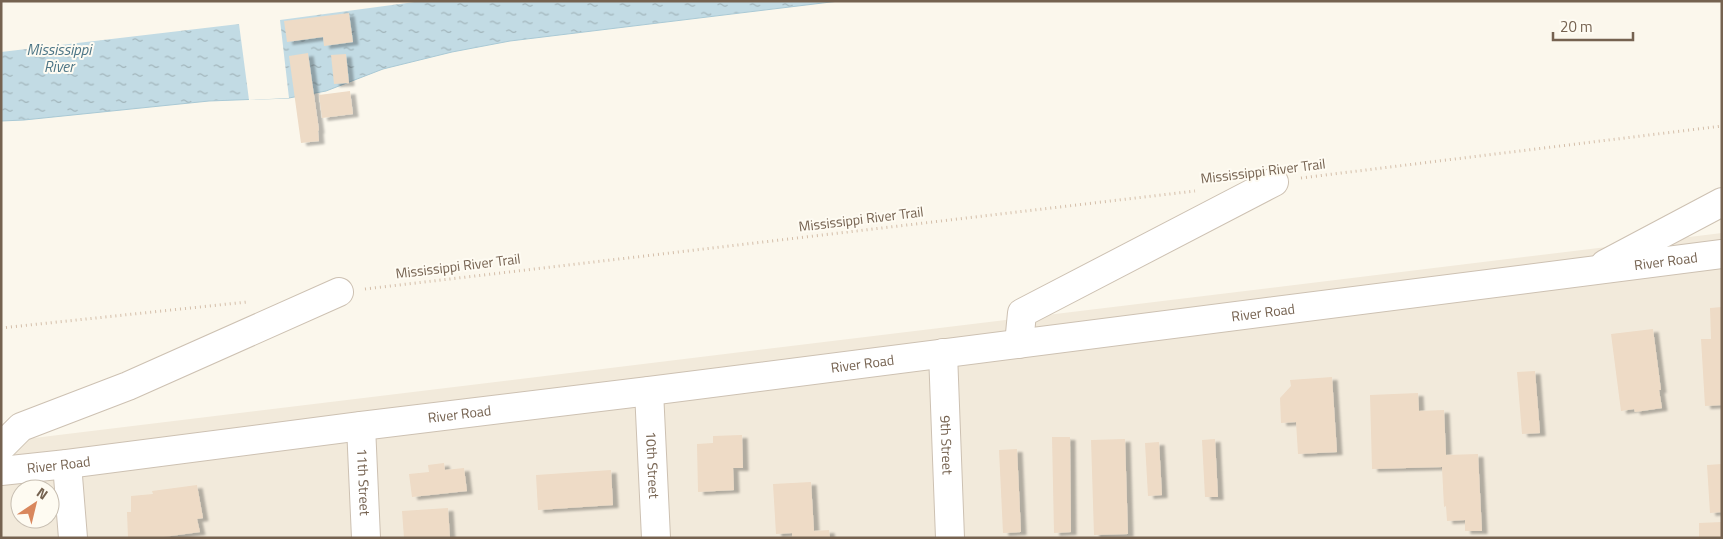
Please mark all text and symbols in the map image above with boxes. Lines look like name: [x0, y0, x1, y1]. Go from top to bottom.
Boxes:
scale bar: [1553, 10, 1633, 42]
text: 20 m: [1560, 15, 1593, 38]
water label: Mississippi River: [27, 38, 93, 78]
street label: Mississippi River Trail: [1199, 152, 1327, 189]
street label: Mississippi River Trail: [797, 200, 925, 237]
street label: River Road: [1633, 246, 1699, 275]
street label: Mississippi River Trail: [394, 247, 522, 284]
street label: River Road: [1230, 298, 1296, 327]
street label: River Road: [829, 349, 895, 378]
street label: River Road: [427, 399, 492, 428]
street label: 9th Street: [935, 415, 959, 475]
street label: 10th Street: [641, 431, 665, 499]
street label: 11th Street: [352, 448, 376, 516]
street label: River Road: [26, 450, 92, 478]
north arrow: [10, 479, 60, 529]
text: N: [33, 482, 53, 504]

